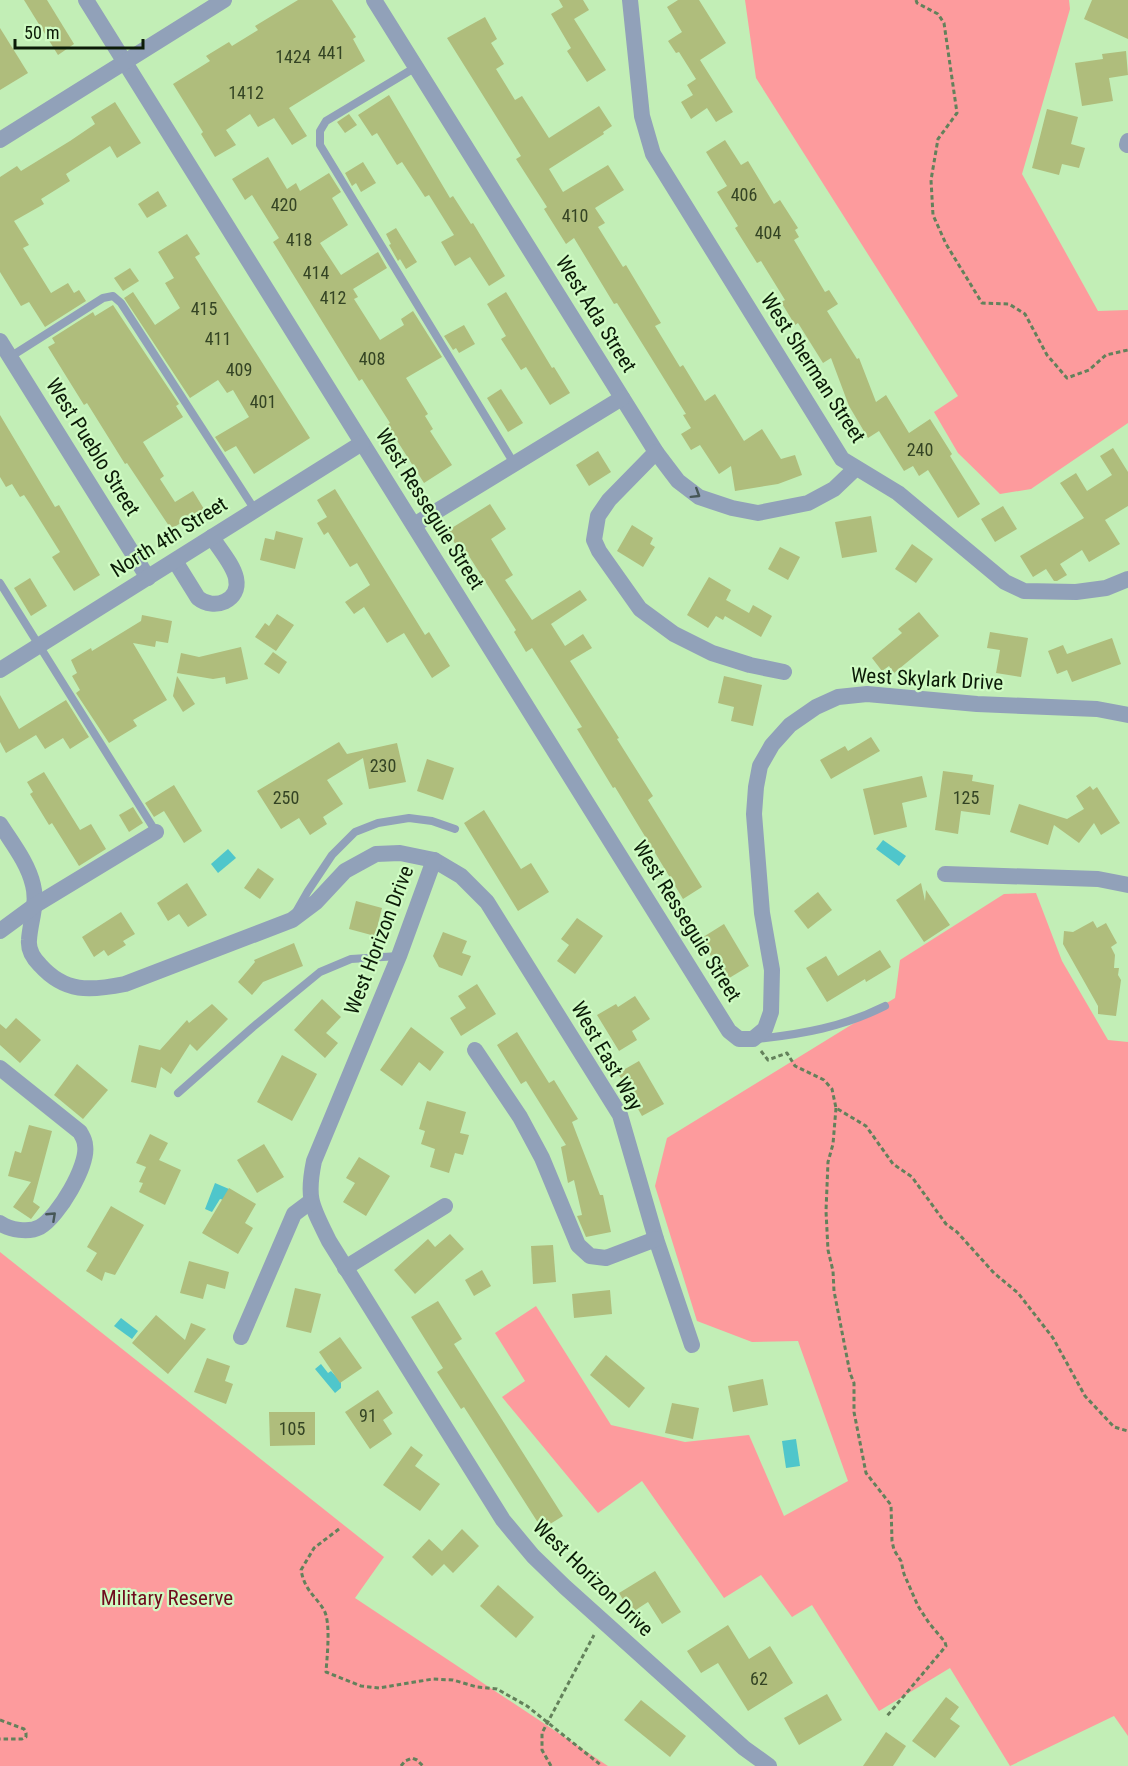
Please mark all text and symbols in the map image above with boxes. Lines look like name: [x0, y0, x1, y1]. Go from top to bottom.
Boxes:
scale bar: [15, 12, 142, 50]
text: 50 m: [24, 22, 59, 43]
house number: 441: [318, 42, 344, 63]
house number: 1424: [275, 46, 311, 67]
house number: 1412: [228, 82, 264, 103]
house number: 406: [731, 184, 757, 205]
house number: 420: [271, 194, 297, 215]
house number: 410: [562, 205, 588, 226]
house number: 404: [755, 222, 781, 243]
house number: 418: [286, 229, 312, 250]
street label: West Ada Street: [551, 251, 641, 377]
house number: 414: [303, 262, 329, 283]
house number: 412: [320, 287, 346, 308]
street label: West Sherman Street: [756, 289, 870, 447]
house number: 415: [191, 298, 217, 319]
house number: 411: [205, 328, 231, 349]
house number: 408: [359, 348, 385, 369]
house number: 409: [226, 359, 252, 380]
street label: West Pueblo Street: [41, 374, 145, 520]
house number: 401: [250, 391, 276, 412]
street label: West Resseguie Street: [371, 424, 489, 594]
house number: 240: [907, 439, 933, 460]
one-way arrow: [690, 486, 701, 497]
street label: North 4th Street: [107, 492, 231, 582]
street label: West Skylark Drive: [850, 663, 1004, 695]
house number: 230: [370, 755, 396, 776]
house number: 250: [273, 787, 299, 808]
house number: 125: [953, 787, 979, 808]
street label: West Resseguie Street: [628, 836, 746, 1006]
street label: West Horizon Drive: [340, 862, 418, 1018]
street label: West East Way: [566, 997, 648, 1115]
one-way arrow: [45, 1212, 56, 1223]
house number: 91: [359, 1405, 377, 1426]
house number: 105: [279, 1418, 305, 1439]
street label: West Horizon Drive: [528, 1515, 658, 1641]
park label: Military Reserve: [101, 1586, 233, 1610]
house number: 62: [750, 1668, 768, 1689]

